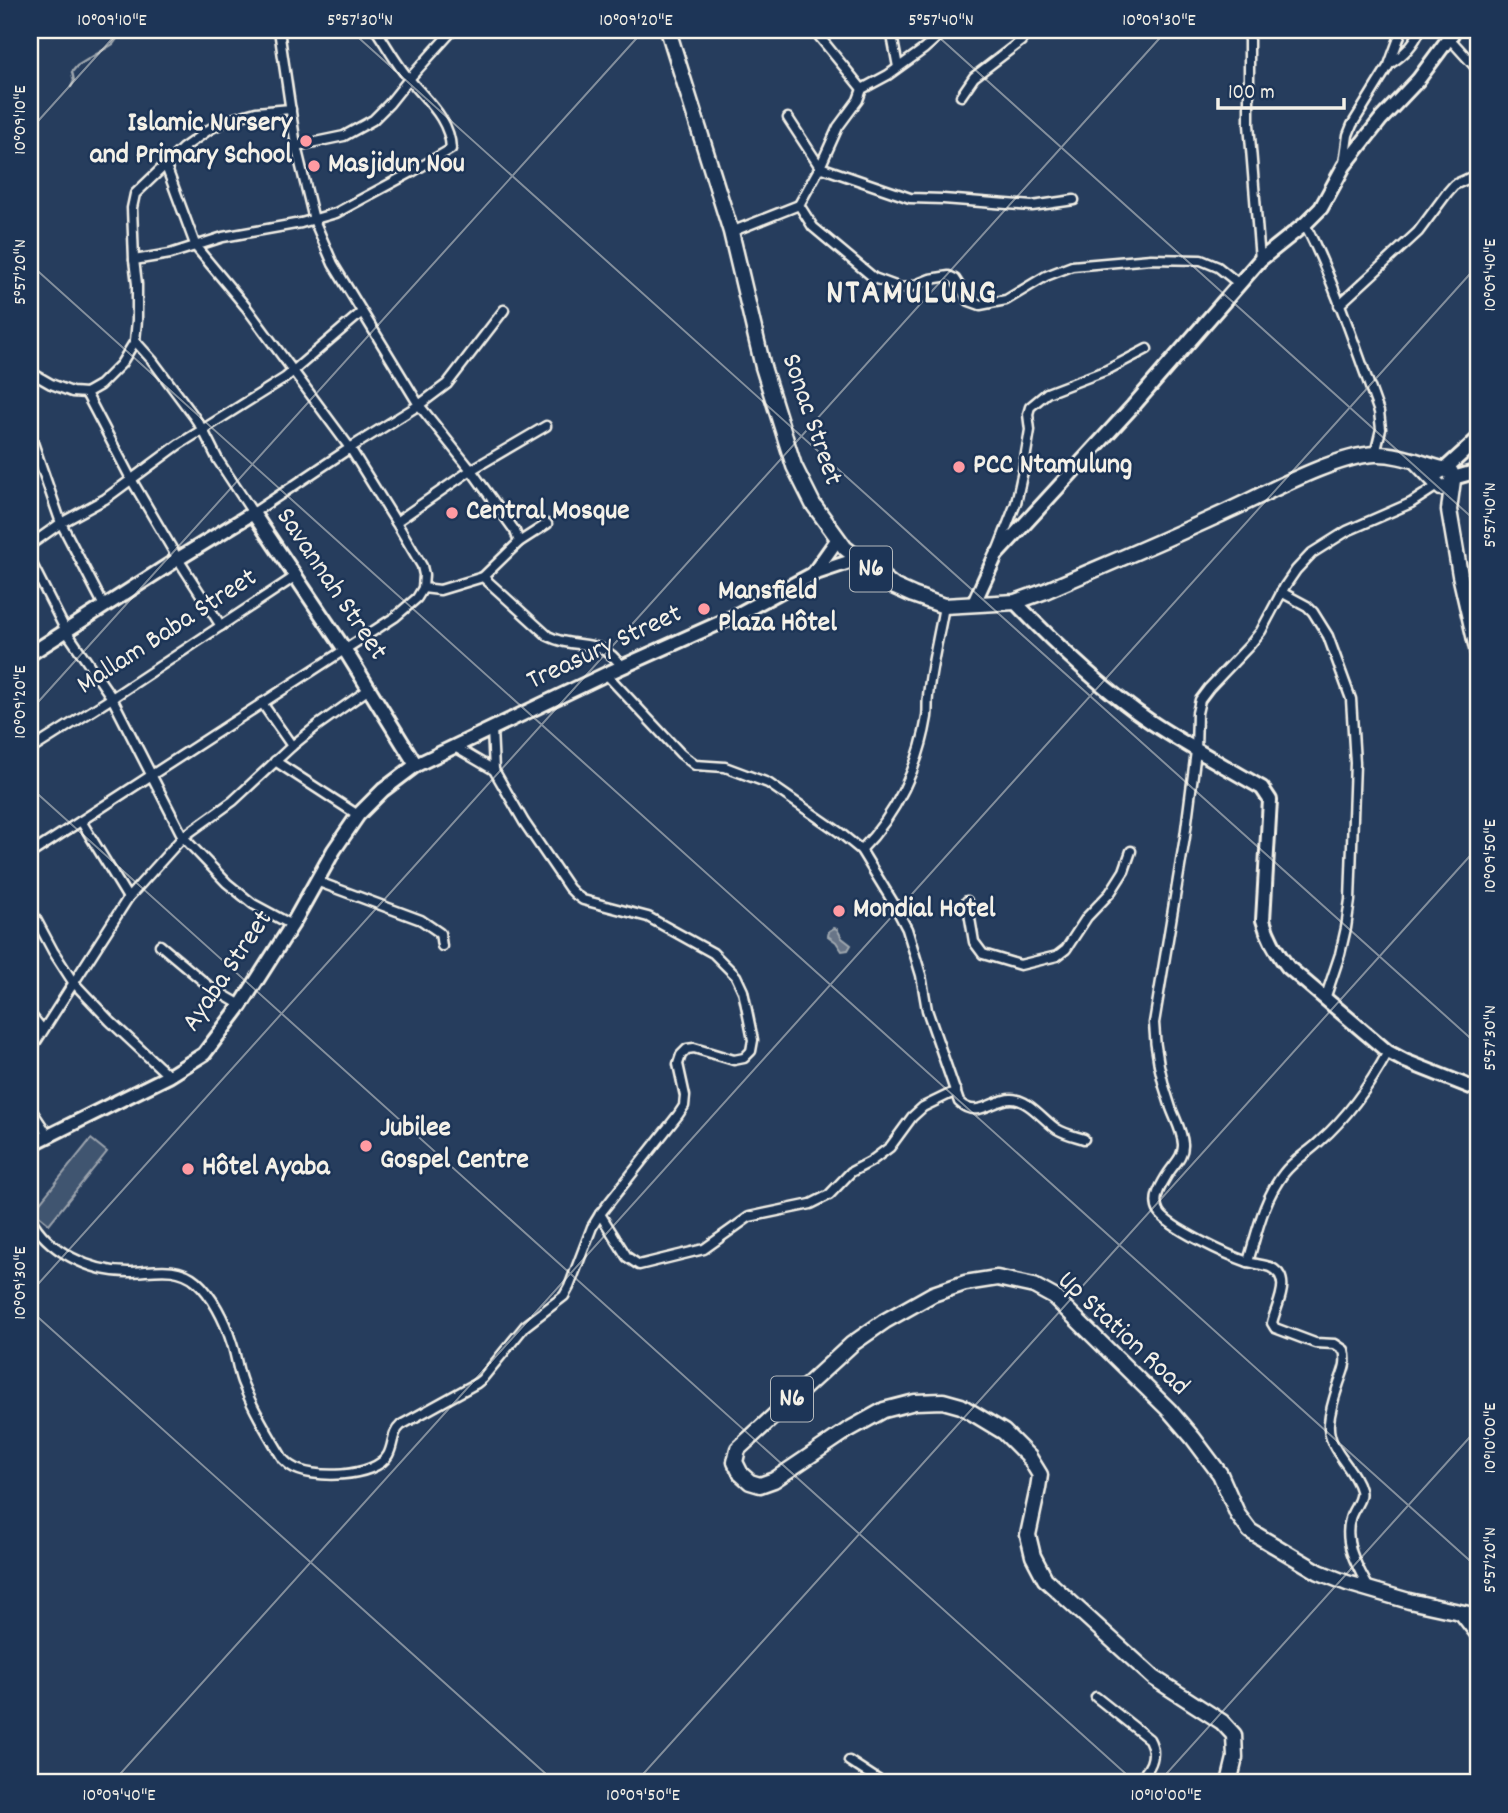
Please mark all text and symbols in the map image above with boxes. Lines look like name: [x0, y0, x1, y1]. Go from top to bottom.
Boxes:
text: 10°09'10"E: [77, 9, 147, 34]
text: 5°57'30"N: [327, 9, 393, 34]
text: 10°09'20"E: [599, 9, 673, 34]
text: 5°57'40"N: [908, 9, 974, 34]
text: 10°09'30"E: [1122, 9, 1196, 34]
scale bar: [1218, 66, 1344, 110]
text: 100 m: [1228, 79, 1275, 109]
text: 10°09'10"E: [9, 85, 34, 155]
place label: Islamic Nursery and Primary School: [90, 105, 294, 177]
marker: Islamic Nursery and Primary School: [298, 133, 314, 149]
place label: Masjidun Nou: [328, 146, 465, 186]
marker: Masjidun Nou: [306, 158, 322, 174]
text: 5°57'20"N: [9, 239, 34, 305]
text: 10°09'40"E: [1479, 239, 1504, 312]
district label: NTAMULUNG: [826, 270, 998, 320]
street label: Sonac Street: [769, 349, 851, 491]
place label: PCC Ntamulung: [973, 447, 1132, 487]
marker: PCC Ntamulung: [951, 459, 967, 475]
text: 5°57'40"N: [1479, 482, 1504, 548]
place label: Central Mosque: [466, 493, 630, 533]
street label: Savannah Street: [264, 501, 396, 669]
marker: Central Mosque: [444, 505, 460, 521]
road number: N6: [850, 547, 892, 592]
street label: Mallam Baba Street: [70, 560, 266, 706]
place label: Mansfield Plaza Hôtel: [718, 573, 837, 645]
street label: Treasury Street: [521, 596, 689, 702]
marker: Mansfield Plaza Hôtel: [696, 601, 712, 617]
text: 10°09'20"E: [9, 665, 34, 739]
text: 10°09'50"E: [1479, 819, 1504, 893]
place label: Mondial Hotel: [853, 891, 996, 931]
street label: Ayaba Street: [173, 903, 285, 1041]
marker: Mondial Hotel: [831, 903, 847, 919]
text: 5°57'30"N: [1479, 1005, 1504, 1071]
place label: Jubilee Gospel Centre: [380, 1110, 529, 1182]
marker: Jubilee Gospel Centre: [358, 1138, 374, 1154]
place label: Hôtel Ayaba: [202, 1149, 330, 1189]
marker: Hôtel Ayaba: [180, 1161, 196, 1177]
text: 10°09'30"E: [9, 1246, 34, 1320]
street label: Up Station Road: [1047, 1263, 1197, 1407]
road number: N6: [771, 1376, 813, 1422]
text: 10°10'00"E: [1479, 1402, 1504, 1474]
text: 5°57'20"N: [1479, 1527, 1504, 1593]
text: 10°09'40"E: [83, 1784, 156, 1809]
text: 10°09'50"E: [606, 1784, 680, 1809]
text: 10°10'00"E: [1130, 1784, 1202, 1809]

